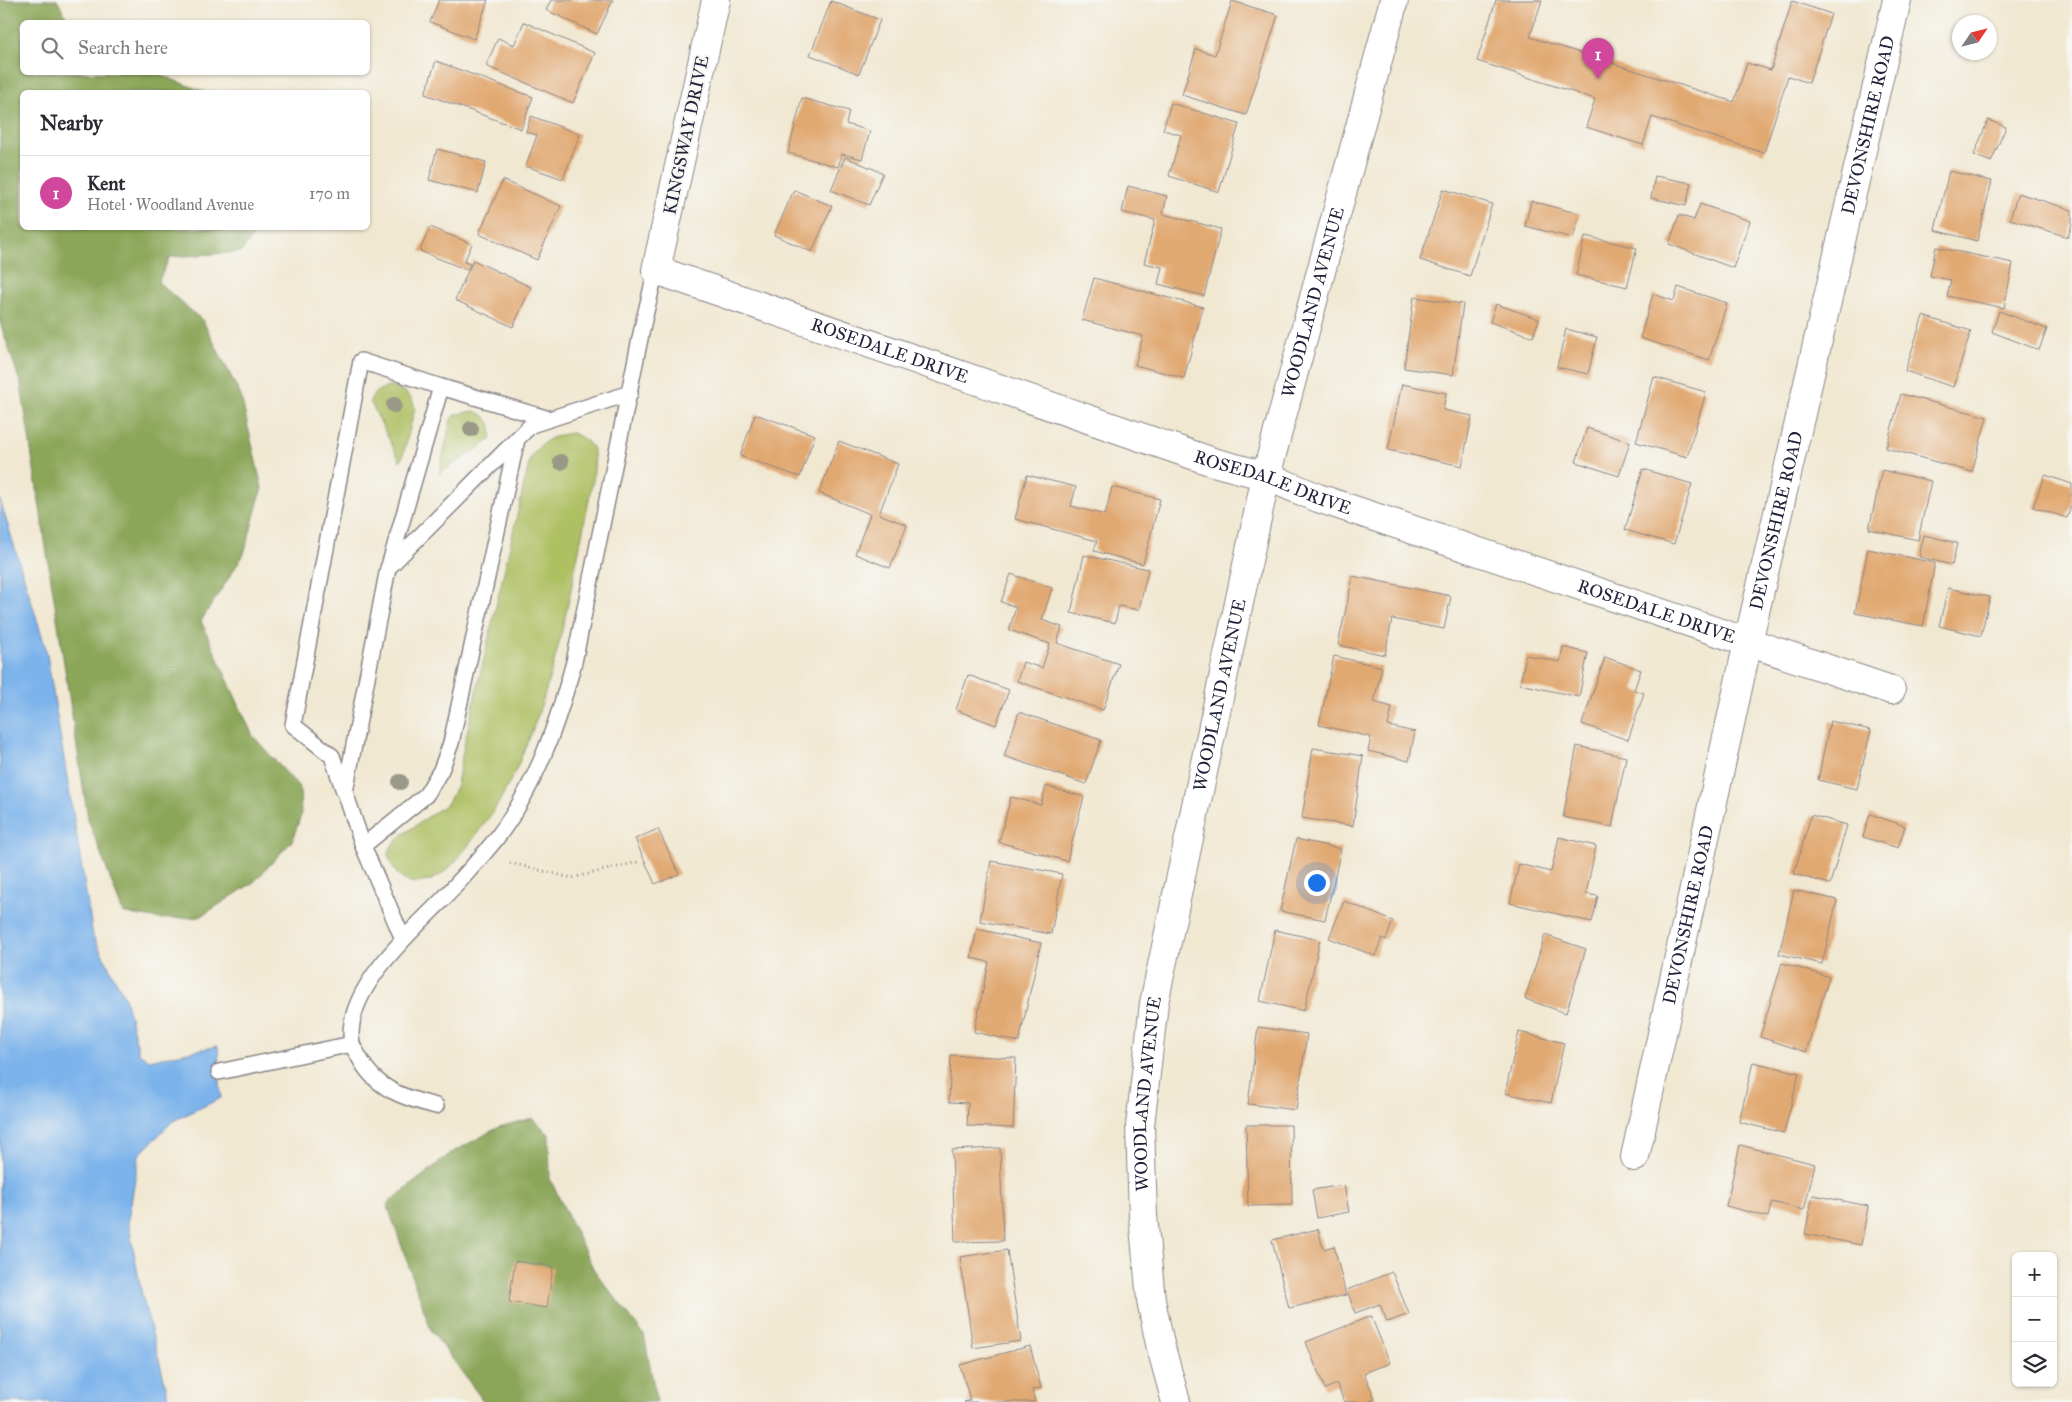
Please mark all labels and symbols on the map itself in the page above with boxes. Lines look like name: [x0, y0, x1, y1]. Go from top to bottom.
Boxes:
north arrow: [1952, 15, 1997, 60]
street label: DEVONSHIRE ROAD: [1837, 33, 1899, 217]
pin: 1: [1582, 38, 1614, 79]
street label: KINGSWAY DRIVE: [658, 53, 714, 217]
street label: WOODLAND AVENUE: [1277, 205, 1349, 400]
street label: ROSEDALE DRIVE: [808, 313, 972, 388]
street label: DEVONSHIRE ROAD: [1745, 429, 1808, 612]
street label: ROSEDALE DRIVE: [1191, 445, 1354, 519]
street label: ROSEDALE DRIVE: [1575, 575, 1738, 648]
street label: WOODLAND AVENUE: [1188, 597, 1251, 793]
street label: DEVONSHIRE ROAD: [1658, 823, 1718, 1006]
your location: [1304, 870, 1330, 896]
street label: WOODLAND AVENUE: [1129, 994, 1166, 1192]

